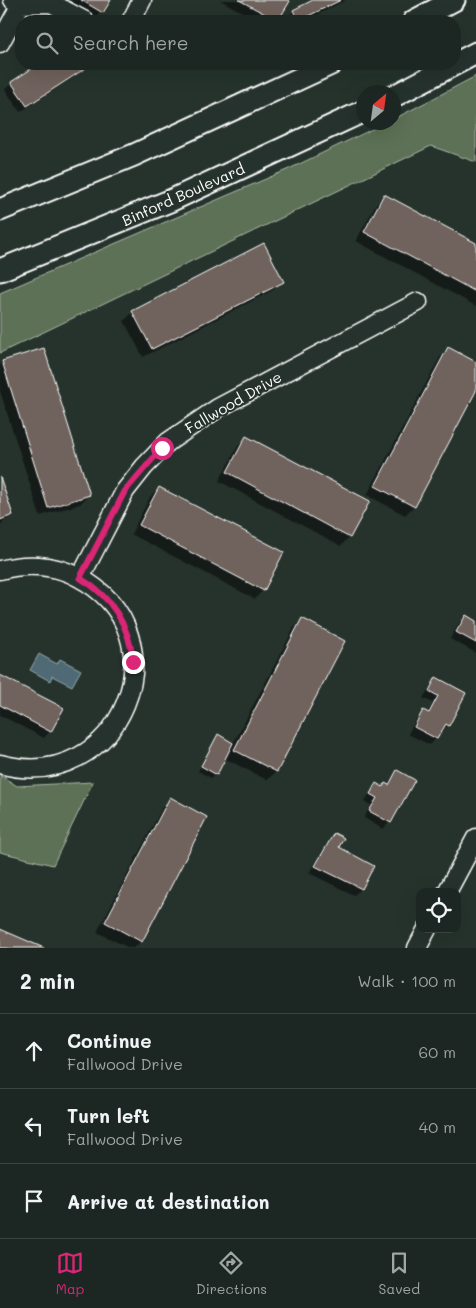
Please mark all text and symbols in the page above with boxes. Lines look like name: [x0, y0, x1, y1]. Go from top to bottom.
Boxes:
search box: [15, 15, 461, 70]
icon: search: [33, 29, 61, 57]
text: Search here: [73, 30, 189, 55]
north arrow: [356, 85, 401, 130]
street label: Binford Boulevard: [118, 158, 248, 230]
street label: Fallwood Drive: [181, 366, 285, 438]
route start: [151, 437, 174, 460]
route end: [122, 651, 145, 674]
map controls: [416, 888, 461, 933]
button: locate: [416, 888, 461, 933]
text: 2 min: [20, 967, 75, 994]
text: Walk · 100 m: [357, 970, 456, 991]
text: Continue: [67, 1028, 152, 1053]
icon: ahead: [20, 1037, 48, 1065]
text: 60 m: [419, 1041, 456, 1062]
text: Fallwood Drive: [67, 1053, 183, 1074]
text: Turn left: [67, 1103, 150, 1128]
icon: left: [20, 1112, 48, 1140]
text: 40 m: [419, 1116, 456, 1137]
text: Fallwood Drive: [67, 1128, 183, 1149]
icon: arrive: [20, 1187, 48, 1215]
text: Arrive at destination: [67, 1189, 270, 1214]
tab: Map: [56, 1249, 84, 1298]
tab: Directions: [196, 1249, 267, 1298]
tab: Saved: [379, 1249, 420, 1298]

